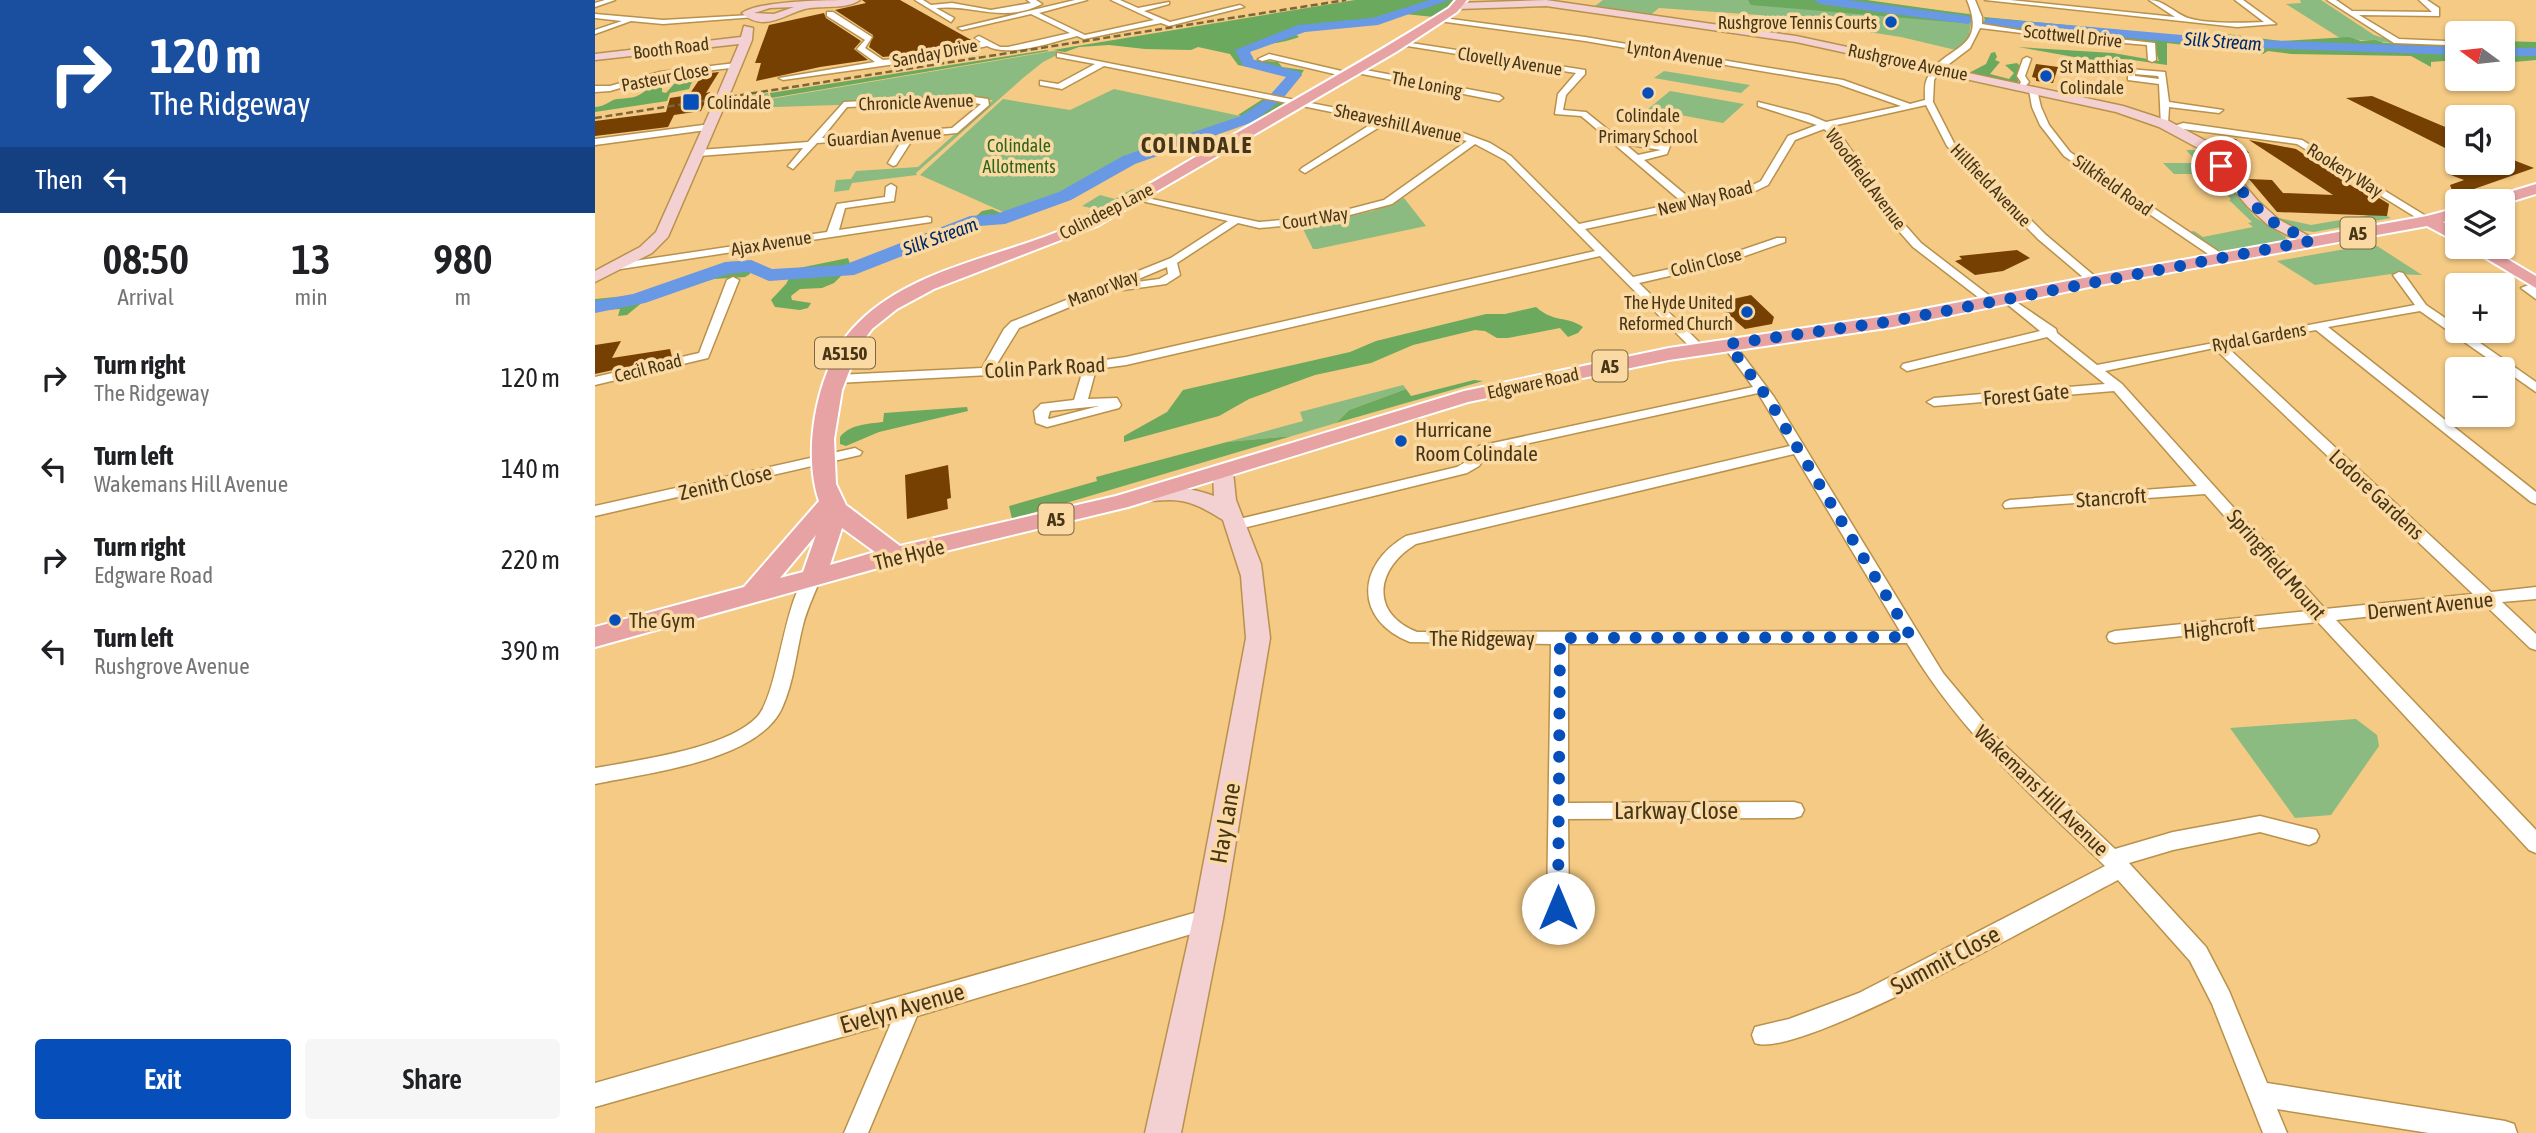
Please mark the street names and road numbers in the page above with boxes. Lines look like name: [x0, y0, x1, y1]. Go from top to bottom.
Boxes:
street label: Scottwell Drive: [2023, 20, 2123, 52]
street label: Booth Road: [632, 33, 710, 63]
street label: Sanday Drive: [891, 34, 979, 72]
street label: Lynton Avenue: [1625, 36, 1725, 72]
street label: Rushgrove Avenue: [1846, 39, 1970, 85]
street label: Clovelly Avenue: [1456, 42, 1564, 80]
street label: Pasteur Close: [620, 58, 710, 96]
street label: The Loning: [1390, 67, 1464, 101]
street label: Chronicle Avenue: [858, 89, 974, 115]
street label: Sheaveshill Avenue: [1333, 99, 1463, 147]
street label: Guardian Avenue: [826, 122, 942, 150]
street label: Woodfield Avenue: [1821, 125, 1911, 233]
street label: Hillfield Avenue: [1946, 139, 2036, 231]
street label: Rookery Way: [2303, 139, 2387, 201]
street label: Silkfield Road: [2069, 150, 2157, 220]
street label: New Way Road: [1655, 176, 1755, 220]
street label: Colindeep Lane: [1056, 178, 1156, 244]
street label: Court Way: [1281, 202, 1349, 234]
road number: A5: [2341, 218, 2375, 248]
street label: Ajax Avenue: [729, 226, 813, 260]
street label: Colin Close: [1668, 243, 1744, 281]
street label: Manor Way: [1065, 265, 1141, 311]
street label: Rydal Gardens: [2210, 318, 2308, 356]
road number: A5150: [815, 338, 875, 368]
street label: Cecil Road: [612, 350, 684, 386]
road number: A5: [1593, 350, 1627, 382]
street label: Colin Park Road: [984, 352, 1106, 382]
street label: Edgware Road: [1485, 363, 1581, 403]
street label: Forest Gate: [1982, 378, 2070, 410]
street label: Lodore Gardens: [2325, 444, 2429, 544]
street label: Zenith Close: [676, 460, 774, 504]
street label: Stancroft: [2075, 483, 2147, 511]
road number: A5: [1039, 504, 1073, 534]
street label: Springfield Mount: [2223, 504, 2331, 624]
street label: The Hyde: [871, 534, 947, 574]
street label: Derwent Avenue: [2366, 586, 2494, 624]
street label: Highcroft: [2182, 611, 2256, 643]
street label: The Ridgeway: [1429, 626, 1535, 650]
street label: Wakemans Hill Avenue: [1970, 720, 2114, 860]
street label: Hay Lane: [1205, 781, 1245, 865]
street label: Larkway Close: [1614, 797, 1738, 824]
street label: Summit Close: [1886, 920, 2004, 1000]
street label: Evelyn Avenue: [837, 977, 967, 1039]

